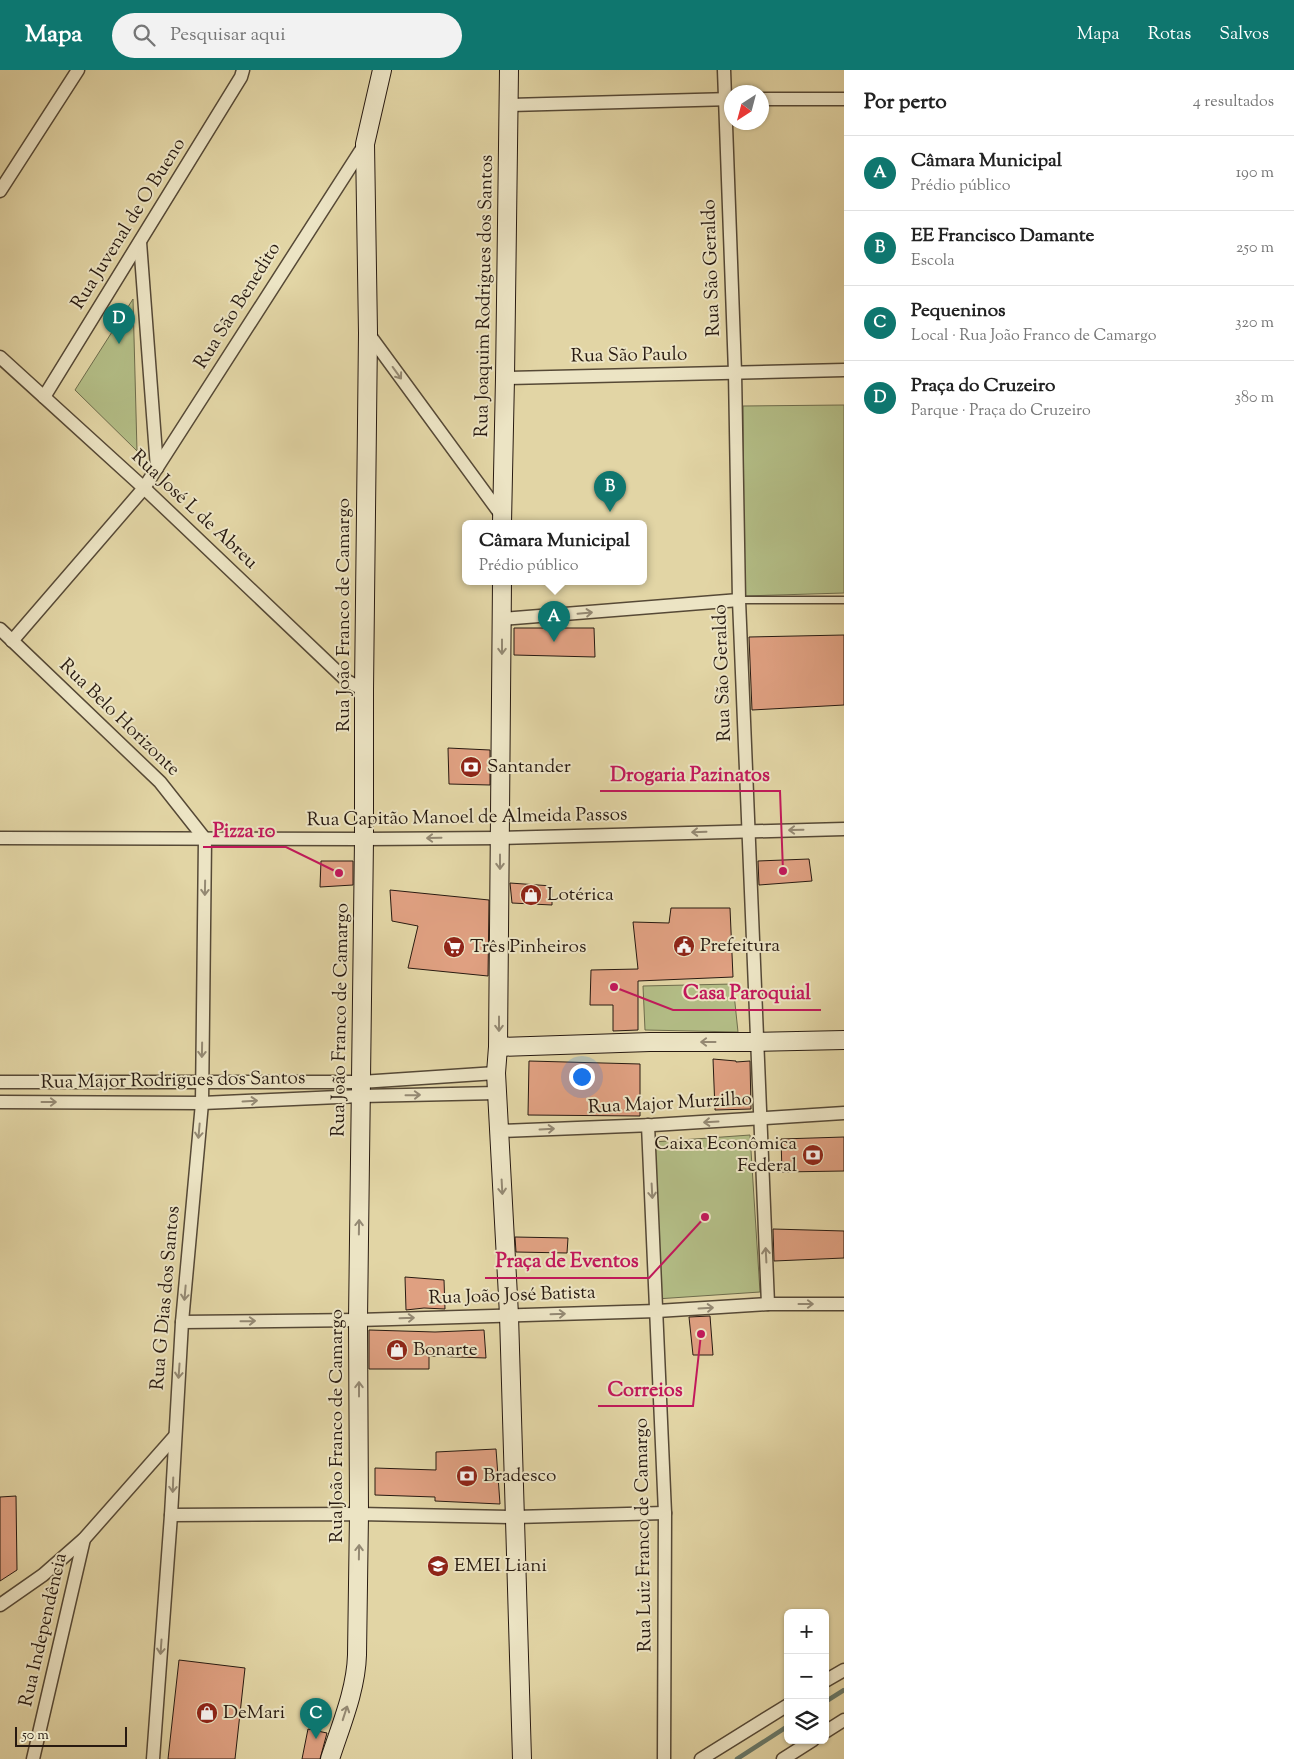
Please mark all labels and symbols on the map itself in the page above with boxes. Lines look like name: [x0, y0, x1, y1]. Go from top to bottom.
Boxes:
north arrow: [724, 85, 769, 130]
street label: Rua Juvenal de O Bueno: [65, 133, 193, 315]
street label: Rua Joaquim Rodrigues dos Santos: [469, 154, 501, 438]
street label: Rua São Geraldo: [696, 199, 728, 337]
street label: Rua São Benedito: [188, 237, 288, 375]
pin: D: [103, 303, 135, 344]
street label: Rua São Paulo: [571, 341, 687, 371]
one-way arrow: [391, 366, 402, 379]
street label: Rua José L de Abreu: [125, 444, 263, 576]
pin: B: [594, 471, 626, 512]
street label: Rua João Franco de Camargo: [331, 498, 358, 732]
pin: A: [538, 601, 570, 642]
street label: Rua São Geraldo: [707, 604, 739, 742]
one-way arrow: [577, 608, 593, 617]
one-way arrow: [497, 639, 506, 655]
street label: Rua Belo Horizonte: [52, 653, 186, 783]
place label: Santander: [487, 754, 571, 781]
bank icon: Santander: [459, 755, 483, 779]
callout: Drogaria Pazinatos: [600, 756, 780, 791]
text: Drogaria Pazinatos: [610, 762, 770, 791]
street label: Rua Capitão Manoel de Almeida Passos: [306, 802, 628, 834]
callout: Pizza 10: [203, 812, 286, 847]
text: Pizza 10: [213, 818, 276, 847]
one-way arrow: [788, 825, 804, 835]
one-way arrow: [691, 827, 707, 837]
one-way arrow: [426, 834, 442, 843]
one-way arrow: [495, 854, 505, 870]
one-way arrow: [200, 880, 210, 896]
place label: Lotérica: [547, 882, 614, 909]
shop icon: Lotérica: [519, 883, 543, 907]
street label: Rua João Franco de Camargo: [325, 903, 357, 1137]
place label: Prefeitura: [700, 933, 780, 960]
place label: Três Pinheiros: [470, 934, 586, 961]
public building icon: Prefeitura: [672, 934, 696, 958]
supermarket icon: Três Pinheiros: [442, 935, 466, 959]
callout: Casa Paroquial: [673, 975, 821, 1010]
text: Casa Paroquial: [683, 980, 811, 1009]
one-way arrow: [494, 1016, 504, 1032]
one-way arrow: [700, 1037, 716, 1047]
one-way arrow: [197, 1042, 207, 1058]
your location: [569, 1064, 595, 1090]
street label: Rua Major Rodrigues dos Santos: [40, 1065, 306, 1097]
street label: Rua Major Murzilho: [587, 1086, 753, 1122]
one-way arrow: [404, 1090, 420, 1099]
one-way arrow: [242, 1096, 258, 1105]
one-way arrow: [40, 1097, 56, 1107]
one-way arrow: [703, 1117, 719, 1126]
one-way arrow: [194, 1123, 204, 1139]
one-way arrow: [539, 1125, 555, 1134]
place label: Caixa Econômica Federal: [654, 1131, 797, 1180]
bank icon: Caixa Econômica Federal: [801, 1143, 825, 1167]
one-way arrow: [497, 1179, 506, 1195]
one-way arrow: [647, 1183, 656, 1199]
street label: Rua G Dias dos Santos: [144, 1205, 188, 1391]
one-way arrow: [354, 1219, 364, 1236]
callout: Praça de Eventos: [485, 1243, 649, 1278]
text: Praça de Eventos: [495, 1248, 639, 1277]
one-way arrow: [761, 1248, 770, 1264]
street label: Rua João José Batista: [428, 1280, 596, 1312]
one-way arrow: [180, 1284, 189, 1300]
one-way arrow: [798, 1299, 814, 1309]
one-way arrow: [698, 1303, 714, 1312]
street label: Rua João Franco de Camargo: [324, 1309, 351, 1543]
one-way arrow: [550, 1309, 566, 1319]
one-way arrow: [399, 1314, 415, 1323]
one-way arrow: [240, 1316, 256, 1326]
place label: Bonarte: [413, 1337, 478, 1364]
shop icon: Bonarte: [385, 1338, 409, 1362]
one-way arrow: [174, 1362, 183, 1378]
callout: Correios: [598, 1371, 693, 1406]
text: Correios: [607, 1377, 683, 1406]
one-way arrow: [354, 1382, 364, 1398]
street label: Rua Luiz Franco de Camargo: [628, 1418, 660, 1652]
place label: Bradesco: [483, 1463, 556, 1490]
bank icon: Bradesco: [455, 1464, 479, 1488]
one-way arrow: [168, 1477, 177, 1493]
one-way arrow: [354, 1544, 364, 1560]
street label: Rua Independência: [13, 1550, 75, 1710]
place label: EMEI Liani: [454, 1553, 547, 1580]
school or university icon: EMEI Liani: [426, 1554, 450, 1578]
one-way arrow: [157, 1639, 166, 1655]
pin: C: [300, 1698, 332, 1739]
place label: DeMari: [223, 1700, 285, 1727]
shop icon: DeMari: [195, 1701, 219, 1725]
one-way arrow: [340, 1705, 350, 1721]
scale bar: [15, 1724, 128, 1747]

